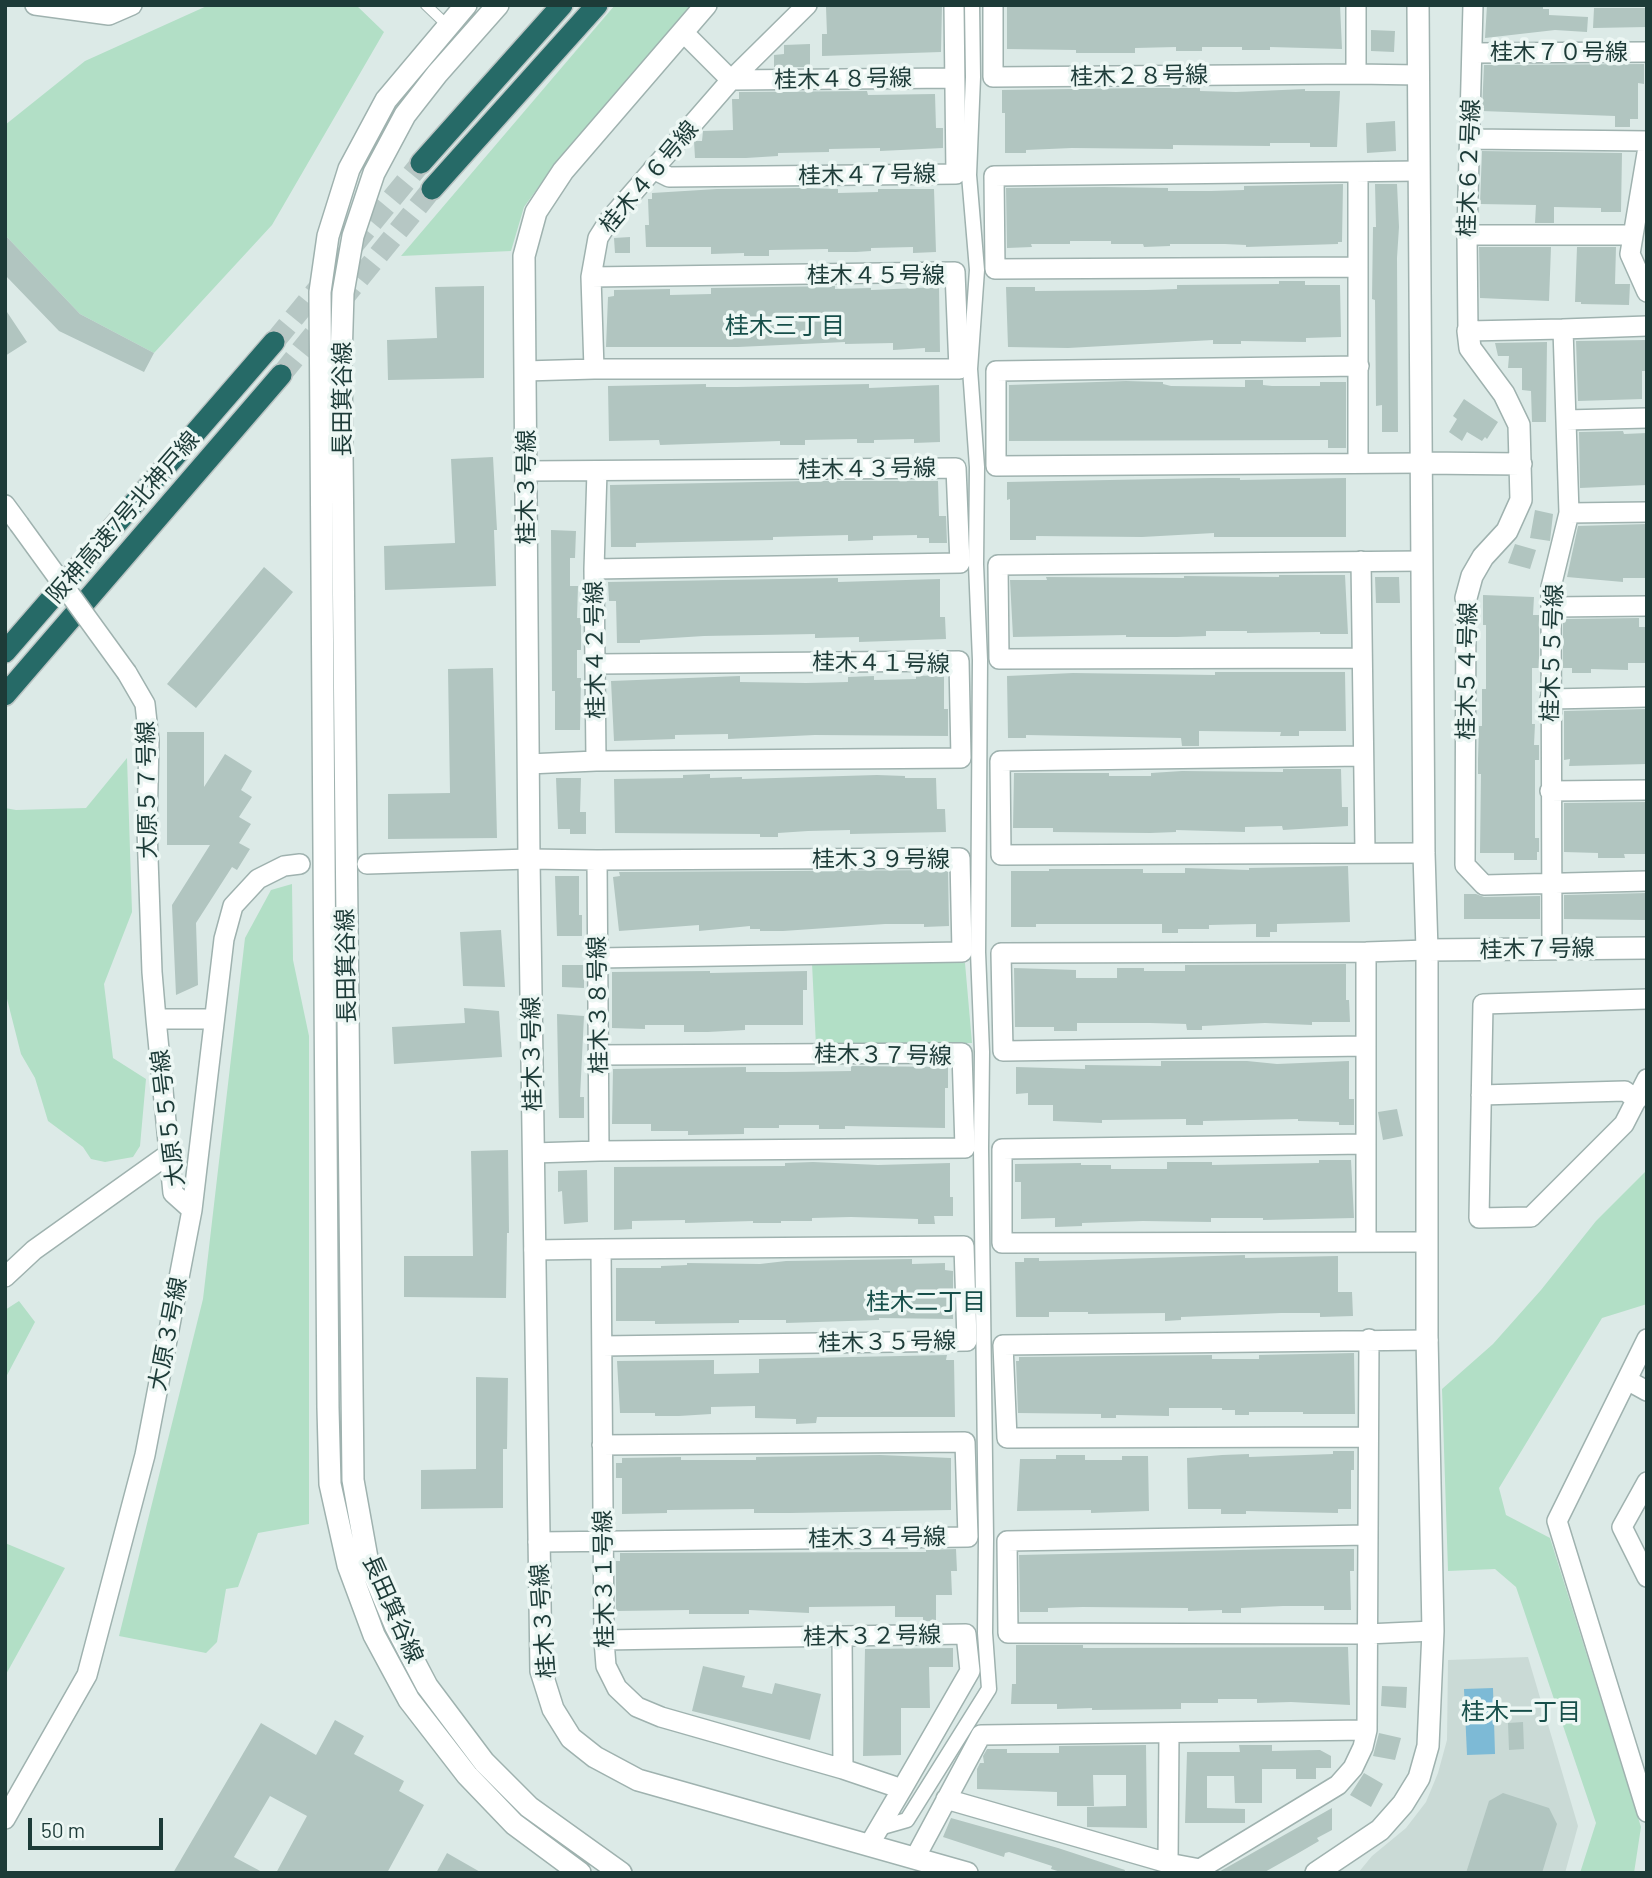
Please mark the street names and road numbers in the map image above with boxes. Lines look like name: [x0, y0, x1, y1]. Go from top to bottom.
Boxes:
street label: 桂木７０号線: [1490, 38, 1628, 66]
street label: 桂木２８号線: [1070, 61, 1208, 91]
street label: 桂木４８号線: [774, 64, 912, 94]
street label: 桂木６２号線: [1453, 99, 1485, 237]
street label: 桂木４６号線: [594, 115, 704, 239]
street label: 桂木４７号線: [798, 160, 936, 190]
street label: 桂木４５号線: [807, 261, 945, 289]
street label: 長田箕谷線: [328, 342, 356, 456]
street label: 阪神高速7号北神戸線: [41, 426, 205, 608]
street label: 桂木３号線: [512, 430, 540, 544]
street label: 桂木４３号線: [798, 454, 936, 484]
street label: 桂木４２号線: [580, 581, 610, 719]
street label: 桂木５５号線: [1536, 584, 1568, 722]
street label: 桂木５４号線: [1452, 602, 1482, 740]
street label: 桂木４１号線: [812, 648, 950, 678]
street label: 大原５７号線: [132, 721, 162, 859]
street label: 桂木３９号線: [812, 845, 950, 873]
street label: 長田箕谷線: [331, 908, 361, 1024]
street label: 桂木７号線: [1479, 934, 1595, 964]
street label: 桂木３８号線: [583, 936, 613, 1074]
street label: 桂木３号線: [517, 996, 547, 1112]
street label: 桂木３７号線: [814, 1040, 952, 1070]
street label: 大原５５号線: [146, 1048, 190, 1188]
street label: 大原３号線: [143, 1275, 193, 1393]
street label: 桂木３５号線: [818, 1327, 956, 1357]
street label: 桂木３１号線: [589, 1510, 619, 1648]
street label: 桂木３４号線: [808, 1523, 946, 1553]
street label: 長田箕谷線: [357, 1551, 429, 1667]
street label: 桂木３号線: [525, 1563, 561, 1679]
street label: 桂木３２号線: [803, 1621, 941, 1651]

